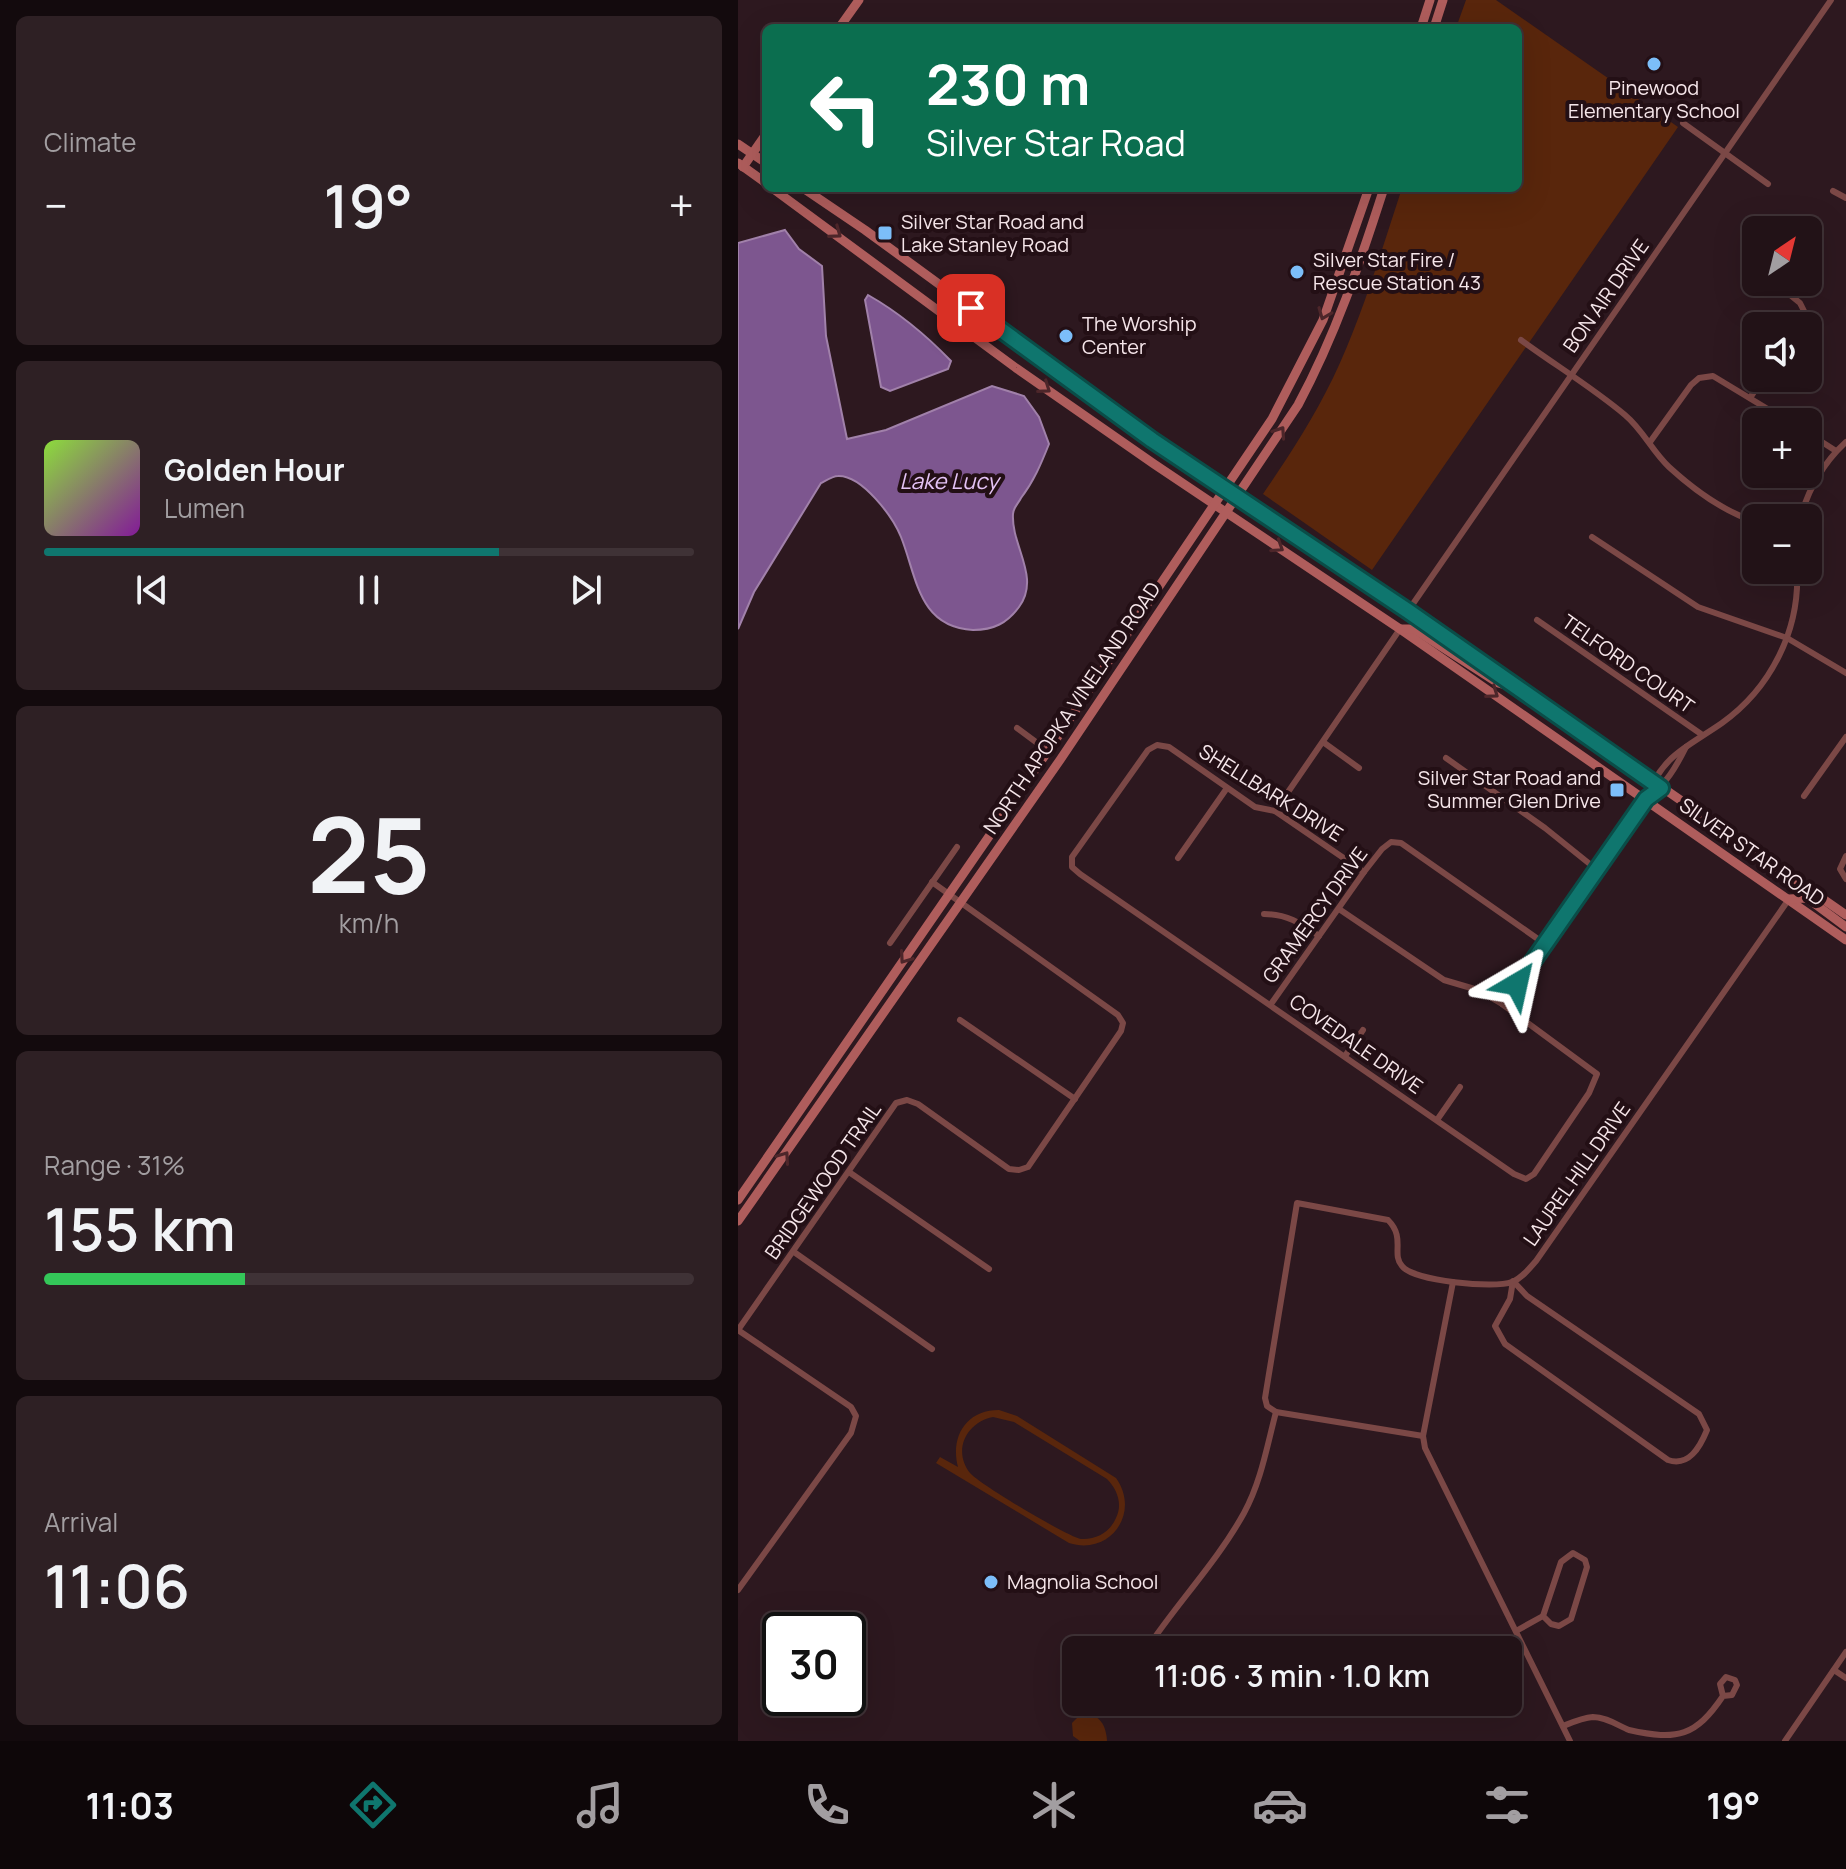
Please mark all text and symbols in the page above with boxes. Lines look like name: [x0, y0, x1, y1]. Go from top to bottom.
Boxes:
text: 230 m: [926, 45, 1090, 122]
marker: Pinewood Elementary School: [1645, 55, 1663, 73]
icon: left: [794, 56, 898, 160]
place label: Pinewood Elementary School: [1568, 74, 1740, 124]
text: Silver Star Road: [926, 118, 1186, 167]
text: Climate: [44, 124, 136, 160]
text: 19°: [323, 164, 413, 246]
text: −: [44, 175, 68, 235]
text: +: [669, 175, 694, 235]
place label: Silver Star Road and Lake Stanley Road: [901, 208, 1084, 258]
north arrow: [1742, 216, 1822, 296]
map controls: [1742, 216, 1822, 584]
one-way arrow: [827, 224, 841, 238]
marker: Silver Star Road and Lake Stanley Road: [876, 224, 894, 242]
street label: BON AIR DRIVE: [1557, 234, 1655, 358]
place label: Silver Star Fire / Rescue Station 43: [1313, 246, 1481, 296]
marker: Silver Star Fire / Rescue Station 43: [1288, 263, 1306, 281]
pin: [937, 274, 1005, 342]
icon: arrive: [949, 286, 993, 330]
one-way arrow: [1318, 306, 1334, 320]
place label: The Worship Center: [1082, 310, 1197, 360]
button: sound: [1742, 312, 1822, 392]
marker: The Worship Center: [1057, 327, 1075, 345]
one-way arrow: [1037, 378, 1051, 393]
button: +: [1742, 408, 1822, 488]
one-way arrow: [1270, 427, 1285, 441]
text: Golden Hour: [164, 449, 345, 490]
water label: Lake Lucy: [899, 466, 1002, 496]
text: Lumen: [164, 490, 245, 526]
button: −: [1742, 504, 1822, 584]
one-way arrow: [1270, 537, 1284, 552]
icon: previous: [130, 568, 174, 612]
icon: pause: [347, 568, 391, 612]
icon: next: [564, 568, 608, 612]
street label: NORTH APOPKA VINELAND ROAD: [977, 576, 1166, 839]
street label: TELFORD COURT: [1557, 608, 1700, 719]
one-way arrow: [1485, 684, 1499, 699]
street label: SHELLBARK DRIVE: [1194, 737, 1348, 848]
place label: Silver Star Road and Summer Glen Drive: [1418, 764, 1601, 814]
marker: Silver Star Road and Summer Glen Drive: [1608, 781, 1626, 799]
text: 25: [308, 782, 430, 924]
street label: SILVER STAR ROAD: [1674, 791, 1830, 912]
street label: GRAMERCY DRIVE: [1256, 841, 1373, 988]
text: km/h: [339, 905, 399, 941]
position arrow: [1475, 942, 1559, 1026]
one-way arrow: [900, 949, 915, 963]
street label: COVEDALE DRIVE: [1284, 987, 1428, 1100]
street label: LAUREL HILL DRIVE: [1517, 1096, 1636, 1251]
street label: BRIDGEWOOD TRAIL: [758, 1097, 887, 1264]
text: Range · 31%: [44, 1147, 185, 1183]
one-way arrow: [774, 1152, 789, 1166]
text: 155 km: [44, 1187, 236, 1269]
text: Arrival: [44, 1504, 118, 1540]
text: 11:06: [44, 1544, 190, 1626]
place label: Magnolia School: [1007, 1568, 1158, 1595]
marker: Magnolia School: [982, 1573, 1000, 1591]
speed limit sign: 30: [762, 1612, 866, 1716]
text: 11:06 · 3 min · 1.0 km: [1154, 1655, 1430, 1696]
icon: directions: [345, 1777, 401, 1833]
icon: music: [572, 1777, 628, 1833]
icon: phone: [799, 1777, 855, 1833]
icon: climate: [1026, 1777, 1082, 1833]
icon: car: [1252, 1777, 1308, 1833]
icon: filters: [1479, 1777, 1535, 1833]
text: 11:03: [85, 1781, 174, 1830]
text: 19°: [1706, 1781, 1761, 1830]

